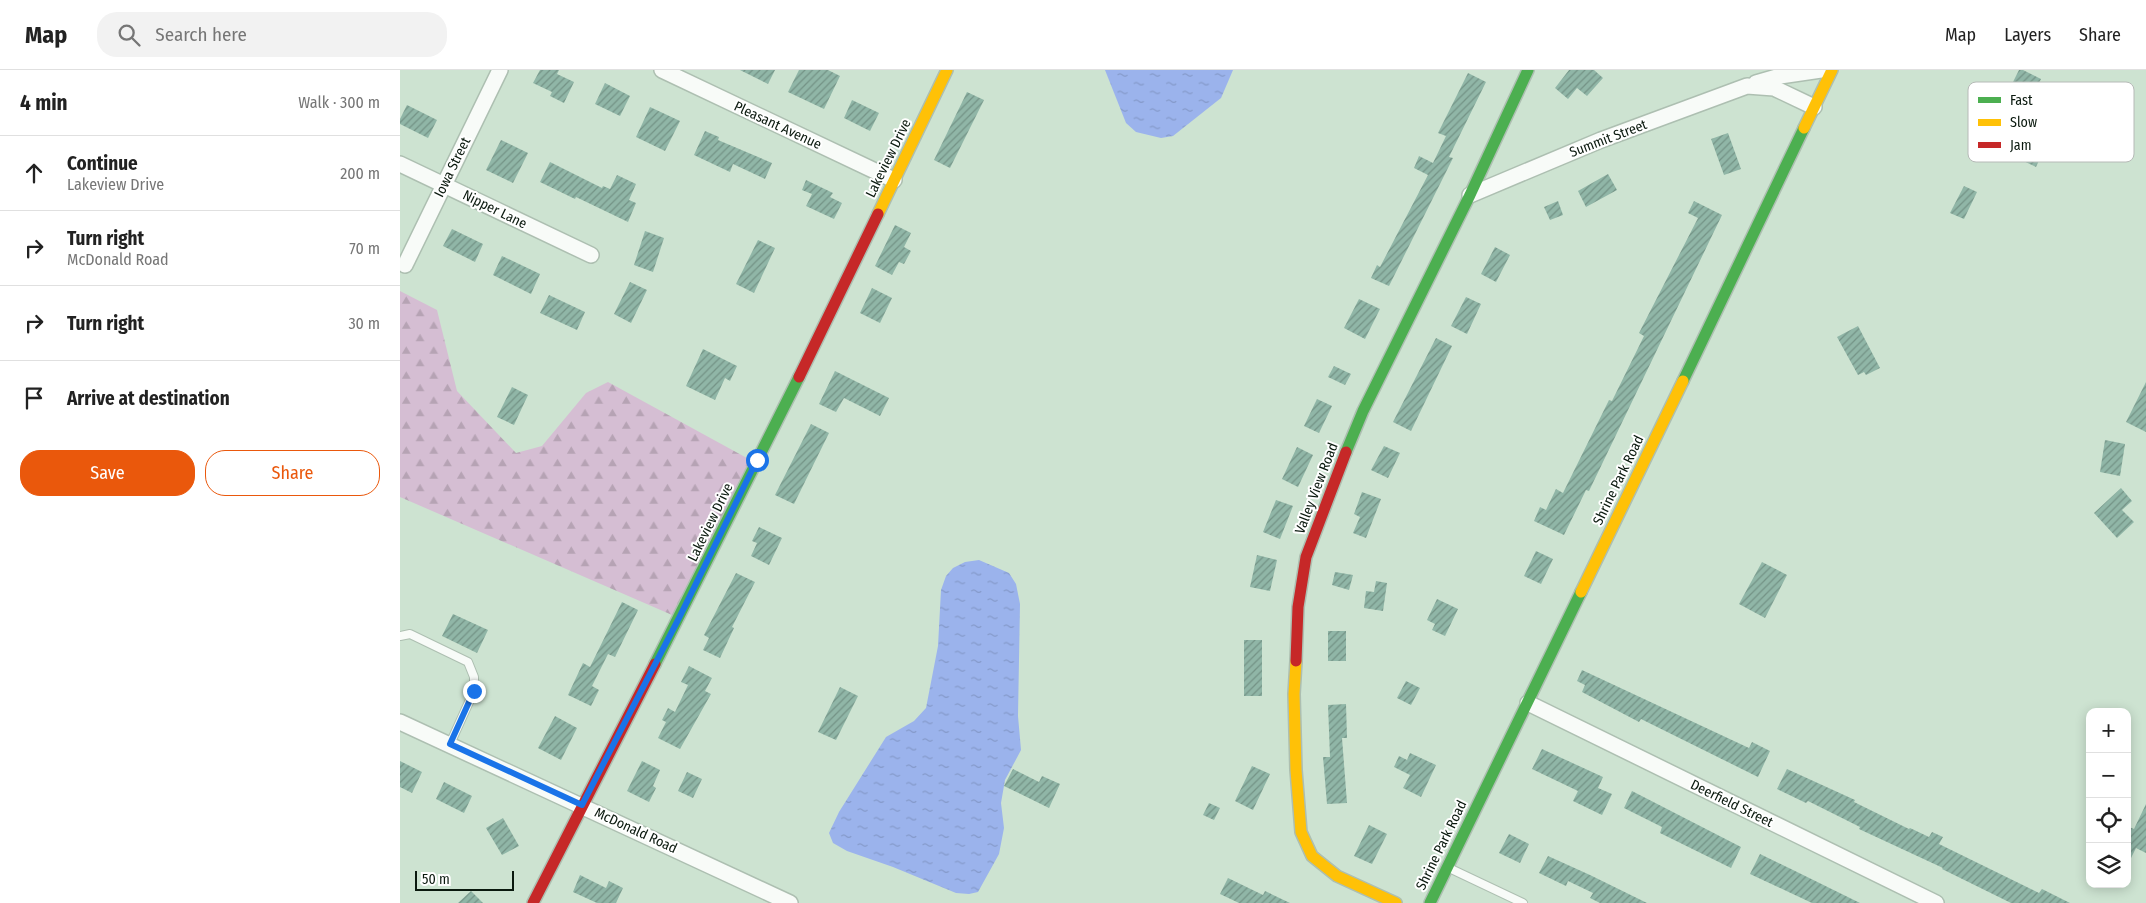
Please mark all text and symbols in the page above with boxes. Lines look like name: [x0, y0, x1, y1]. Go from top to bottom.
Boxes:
search box: [97, 12, 447, 57]
text: Map: [25, 21, 67, 49]
icon: search: [115, 21, 143, 49]
text: Search here: [155, 23, 247, 46]
text: Map: [1945, 24, 1976, 46]
text: Layers: [2004, 24, 2051, 46]
text: Share: [2079, 24, 2121, 46]
legend: [1968, 82, 2134, 162]
text: 4 min: [20, 90, 68, 116]
text: Fast: [2010, 92, 2033, 109]
text: Walk · 300 m: [298, 93, 380, 112]
street label: Pleasant Avenue: [731, 98, 824, 153]
text: Slow: [2010, 114, 2037, 131]
street label: Lakeview Drive: [862, 116, 915, 200]
street label: Summit Street: [1567, 116, 1650, 161]
street label: Iowa Street: [431, 134, 474, 200]
text: Jam: [2010, 137, 2031, 154]
text: Continue: [67, 152, 138, 175]
icon: ahead: [20, 159, 48, 187]
text: 200 m: [340, 164, 380, 183]
text: Lakeview Drive: [67, 175, 164, 194]
street label: Nipper Lane: [460, 187, 530, 232]
text: Turn right: [67, 227, 144, 250]
icon: right: [20, 234, 48, 262]
text: 70 m: [349, 239, 380, 258]
text: McDonald Road: [67, 250, 169, 269]
icon: right: [20, 309, 48, 337]
text: Turn right: [67, 312, 144, 335]
text: 30 m: [348, 314, 380, 333]
icon: arrive: [20, 384, 48, 412]
text: Arrive at destination: [67, 387, 230, 410]
street label: Shrine Park Road: [1589, 433, 1647, 528]
street label: Valley View Road: [1291, 440, 1342, 536]
route start: [746, 449, 769, 472]
button: Save: [20, 450, 195, 496]
button: Share: [205, 450, 380, 496]
street label: Lakeview Drive: [684, 480, 737, 564]
route end: [463, 680, 486, 703]
map controls: [2086, 708, 2131, 888]
button: +: [2086, 708, 2131, 753]
button: −: [2086, 753, 2131, 798]
street label: Deerfield Street: [1688, 776, 1776, 831]
street label: Shrine Park Road: [1412, 798, 1470, 893]
button: locate: [2086, 798, 2131, 843]
street label: McDonald Road: [592, 804, 680, 857]
button: layers: [2086, 843, 2131, 888]
scale bar: [415, 868, 514, 891]
text: 50 m: [422, 871, 450, 888]

